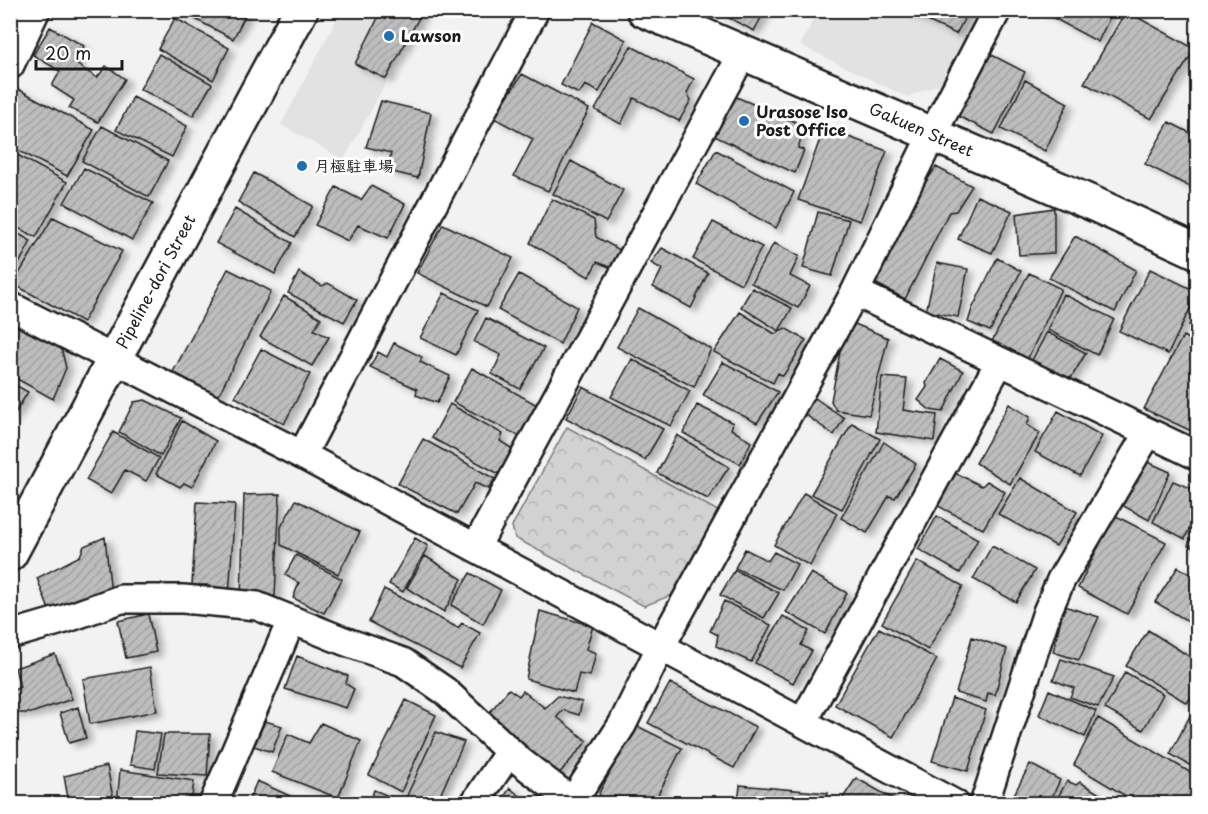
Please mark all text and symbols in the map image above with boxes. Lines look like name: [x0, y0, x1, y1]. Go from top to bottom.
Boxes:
place label: Lawson: [401, 23, 461, 47]
marker: Lawson: [382, 29, 396, 43]
scale bar: [36, 33, 122, 71]
text: 20 m: [45, 39, 91, 66]
street label: Gakuen Street: [866, 96, 978, 162]
place label: Urasose Iso Post Office: [756, 99, 848, 141]
marker: Urasose Iso Post Office: [737, 114, 751, 128]
place label: 月極駐車場: [314, 153, 394, 177]
marker: 月極駐車場: [295, 159, 309, 173]
street label: Pipeline-dori Street: [109, 209, 201, 352]

